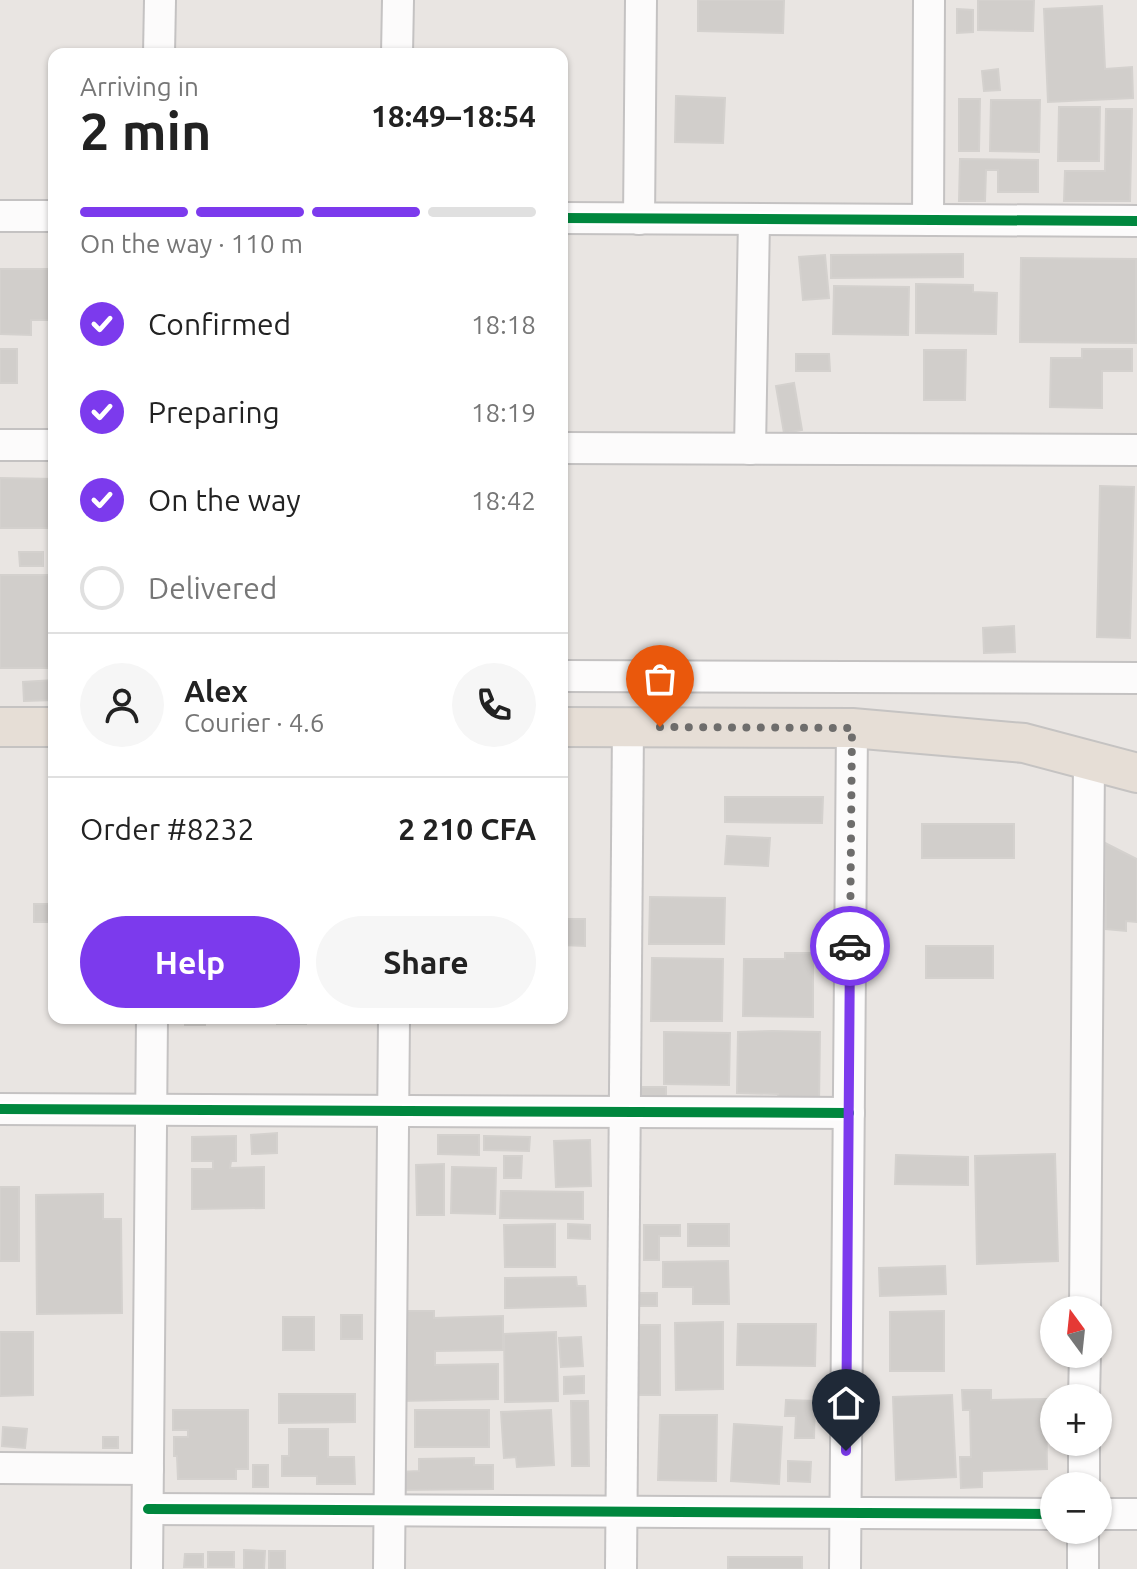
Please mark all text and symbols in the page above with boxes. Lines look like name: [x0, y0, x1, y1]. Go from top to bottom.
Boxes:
text: Arriving in: [80, 72, 199, 101]
text: 18:49–18:54: [371, 99, 536, 133]
text: 2 min: [80, 102, 211, 160]
text: On the way · 110 m: [80, 229, 303, 258]
icon: check: [80, 302, 124, 346]
text: Confirmed: [148, 307, 291, 341]
text: 18:18: [471, 310, 536, 339]
icon: check: [80, 390, 124, 434]
text: Preparing: [148, 395, 280, 429]
text: 18:19: [471, 398, 536, 427]
icon: check: [80, 478, 124, 522]
text: On the way: [148, 483, 301, 517]
text: 18:42: [471, 486, 536, 515]
text: Delivered: [148, 571, 277, 605]
pin: [626, 645, 694, 727]
icon: bag: [638, 657, 682, 701]
button: person: [80, 663, 164, 747]
button: phone: [452, 663, 536, 747]
text: Alex: [184, 674, 248, 708]
text: Courier · 4.6: [184, 708, 324, 737]
text: Order #8232: [80, 812, 254, 846]
text: 2 210 CFA: [398, 812, 536, 846]
courier: [810, 906, 890, 986]
button: Help: [80, 916, 300, 1008]
button: Share: [316, 916, 536, 1008]
icon: car: [828, 924, 872, 968]
north arrow: [1040, 1296, 1112, 1368]
map controls: [1040, 1296, 1112, 1544]
pin: [812, 1369, 880, 1451]
icon: home: [824, 1381, 868, 1425]
button: +: [1040, 1384, 1112, 1456]
button: −: [1040, 1472, 1112, 1544]

